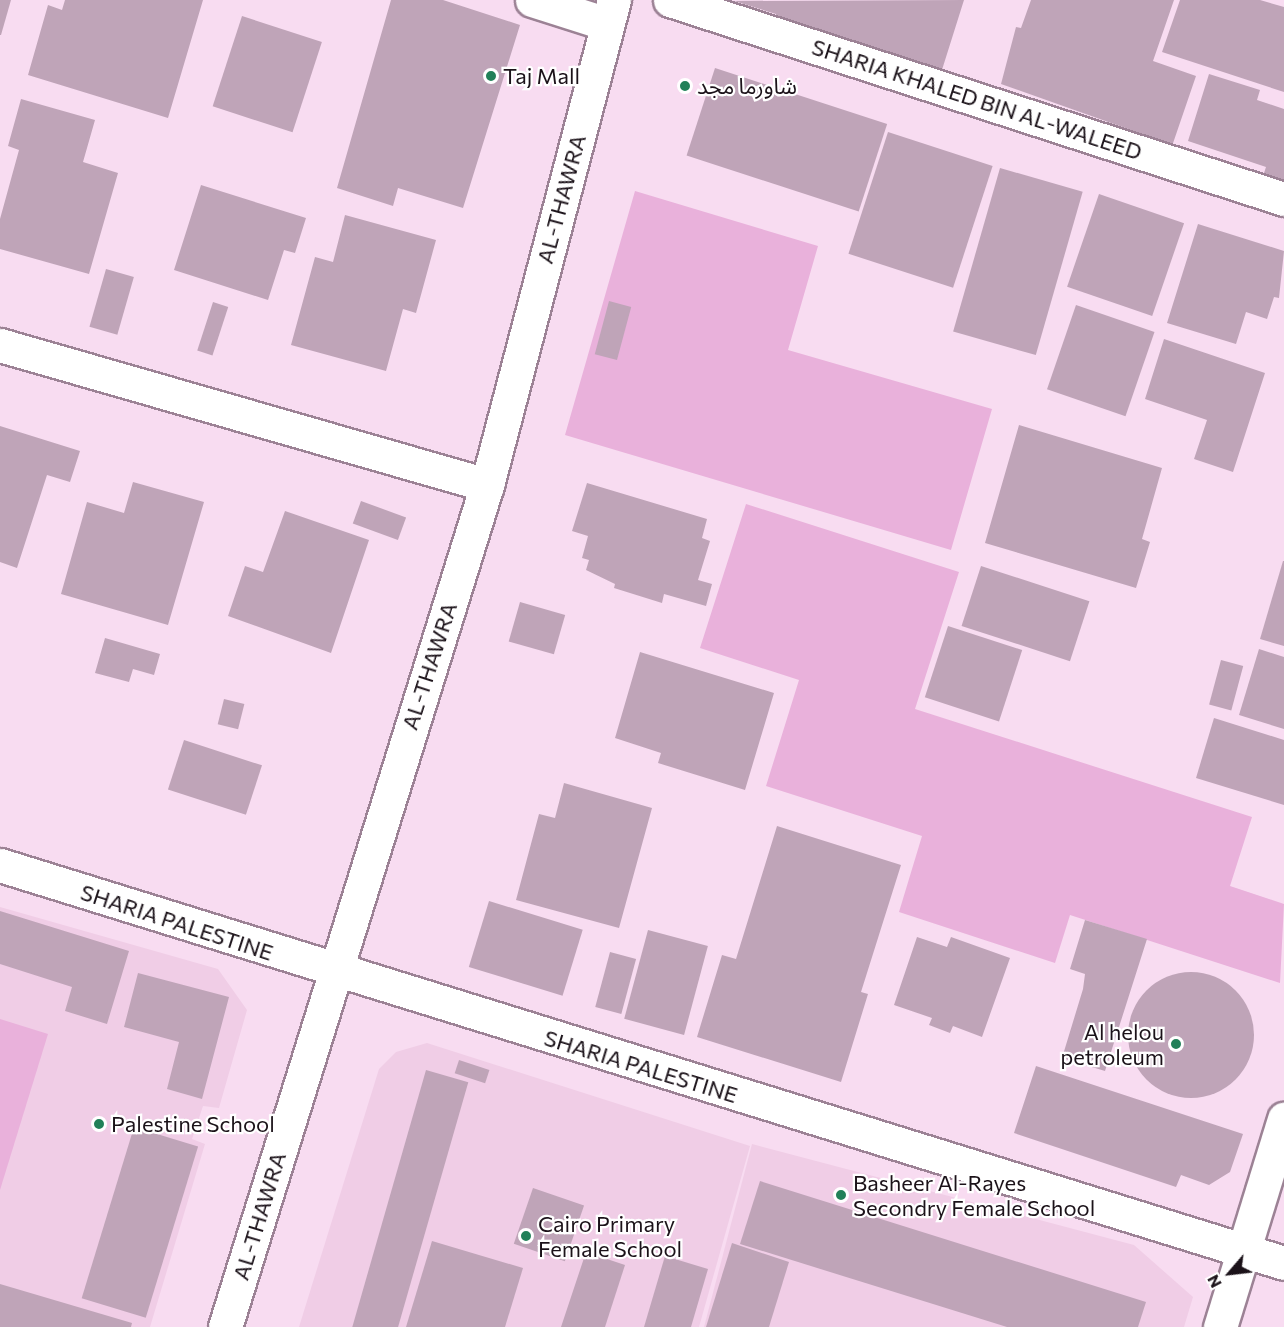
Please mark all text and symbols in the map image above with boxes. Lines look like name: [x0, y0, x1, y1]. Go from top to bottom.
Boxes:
street label: SHARIA KHALED BIN AL-WALEED: [809, 33, 1145, 165]
place label: Taj Mall: [503, 63, 580, 89]
marker: Taj Mall: [484, 69, 498, 83]
place label: شاورما مجد: [697, 73, 797, 99]
marker: شاورما مجد: [678, 79, 692, 93]
street label: AL-THAWRA: [531, 132, 591, 266]
street label: AL-THAWRA: [396, 599, 462, 733]
street label: SHARIA PALESTINE: [77, 878, 277, 966]
place label: Al helou petroleum: [1060, 1018, 1164, 1070]
street label: SHARIA PALESTINE: [541, 1024, 741, 1108]
marker: Al helou petroleum: [1169, 1037, 1183, 1051]
place label: Palestine School: [111, 1111, 275, 1137]
marker: Palestine School: [92, 1117, 106, 1131]
street label: AL-THAWRA: [227, 1149, 291, 1283]
place label: Basheer Al-Rayes Secondry Female School: [853, 1169, 1095, 1220]
marker: Basheer Al-Rayes Secondry Female School: [834, 1188, 848, 1202]
place label: Cairo Primary Female School: [538, 1210, 682, 1262]
marker: Cairo Primary Female School: [519, 1229, 533, 1243]
north arrow: [1200, 1243, 1260, 1303]
text: N: [1202, 1272, 1225, 1291]

